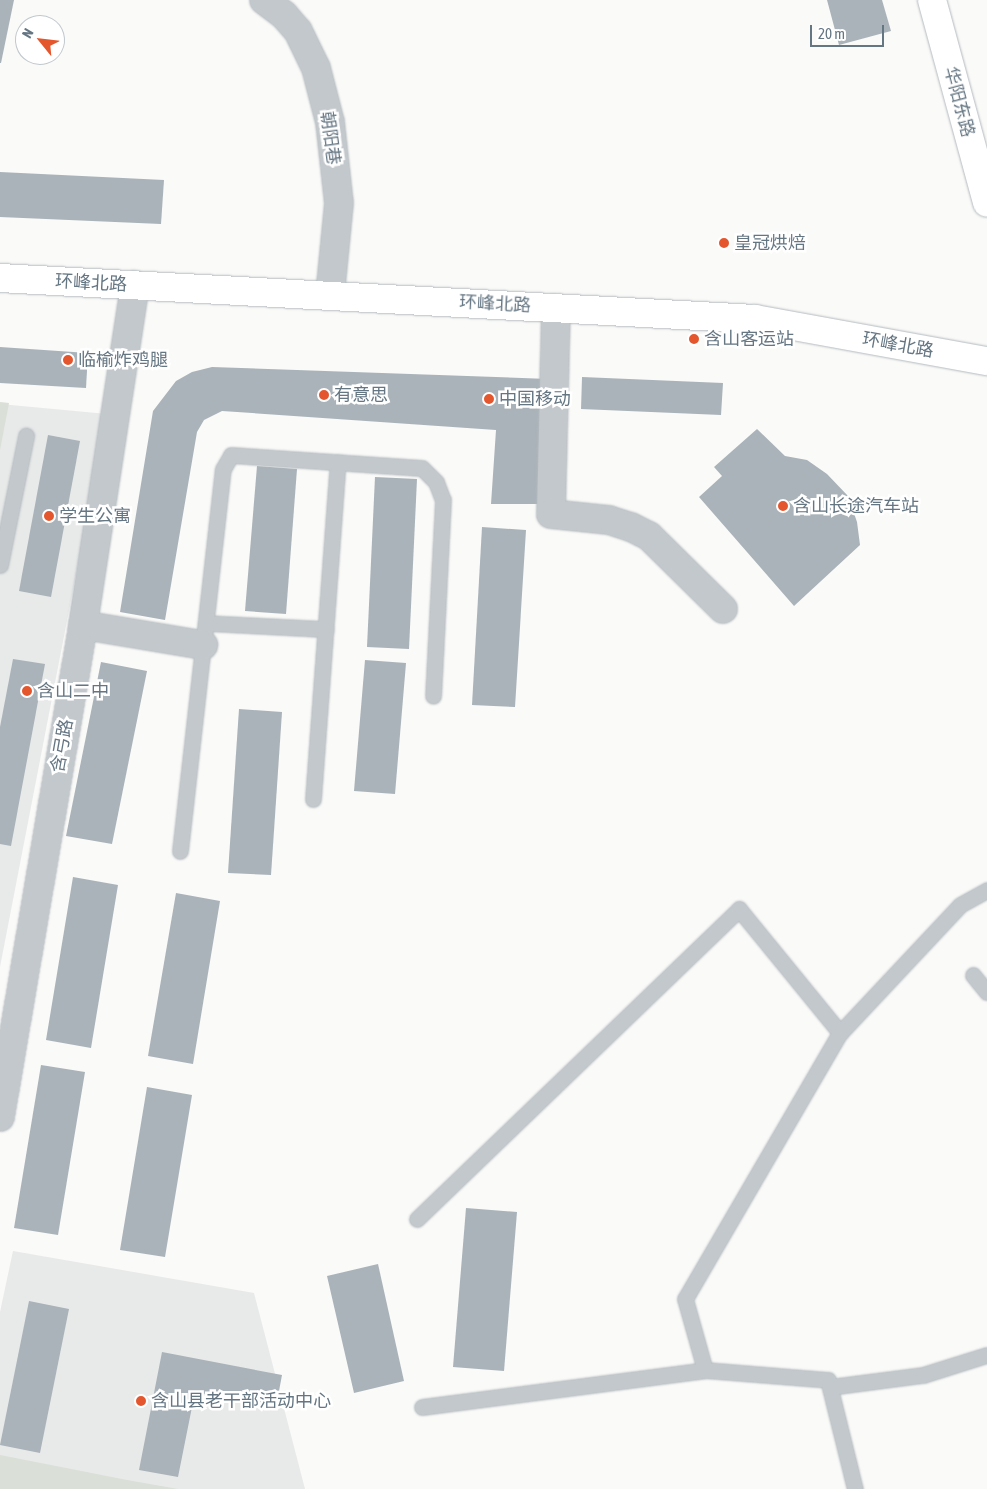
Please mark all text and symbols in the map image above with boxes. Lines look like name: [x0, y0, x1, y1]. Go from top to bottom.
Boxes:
north arrow: [15, 15, 65, 65]
scale bar: [812, 15, 886, 47]
text: 20 m: [818, 25, 845, 42]
text: N: [19, 26, 37, 41]
street label: 华阳东路: [939, 64, 979, 140]
street label: 朝阳巷: [316, 110, 344, 166]
place label: 皇冠烘焙: [734, 232, 806, 254]
marker: 皇冠烘焙: [718, 237, 730, 249]
street label: 环峰北路: [54, 270, 128, 296]
street label: 环峰北路: [458, 291, 532, 317]
place label: 含山客运站: [704, 328, 794, 350]
street label: 环峰北路: [861, 328, 935, 362]
marker: 含山客运站: [688, 333, 700, 345]
place label: 临榆炸鸡腿: [78, 349, 168, 371]
marker: 临榆炸鸡腿: [62, 354, 74, 366]
place label: 有意思: [334, 384, 388, 406]
place label: 中国移动: [499, 388, 571, 410]
marker: 有意思: [318, 389, 330, 401]
marker: 中国移动: [483, 393, 495, 405]
place label: 含山长途汽车站: [793, 495, 919, 517]
marker: 含山长途汽车站: [777, 500, 789, 512]
place label: 学生公寓: [59, 505, 131, 527]
marker: 学生公寓: [43, 510, 55, 522]
place label: 含山二中: [37, 680, 109, 702]
marker: 含山二中: [21, 685, 33, 697]
street label: 含弓路: [47, 718, 77, 774]
place label: 含山县老干部活动中心: [151, 1390, 331, 1412]
marker: 含山县老干部活动中心: [135, 1395, 147, 1407]

